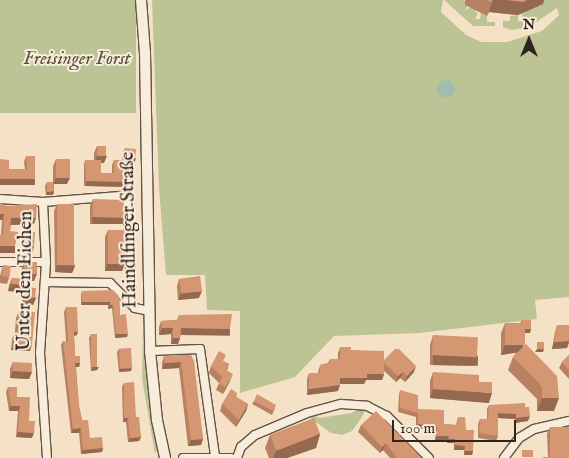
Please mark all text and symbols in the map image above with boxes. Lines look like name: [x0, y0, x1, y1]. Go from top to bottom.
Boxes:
north arrow: [504, 15, 554, 65]
text: N: [523, 16, 535, 34]
park label: Freisinger Forst: [23, 49, 131, 71]
street label: Haindlfinger Straße: [117, 152, 143, 308]
street label: Unter den Eichen: [13, 211, 39, 351]
scale bar: [394, 410, 518, 442]
text: 100 m: [400, 419, 435, 438]

